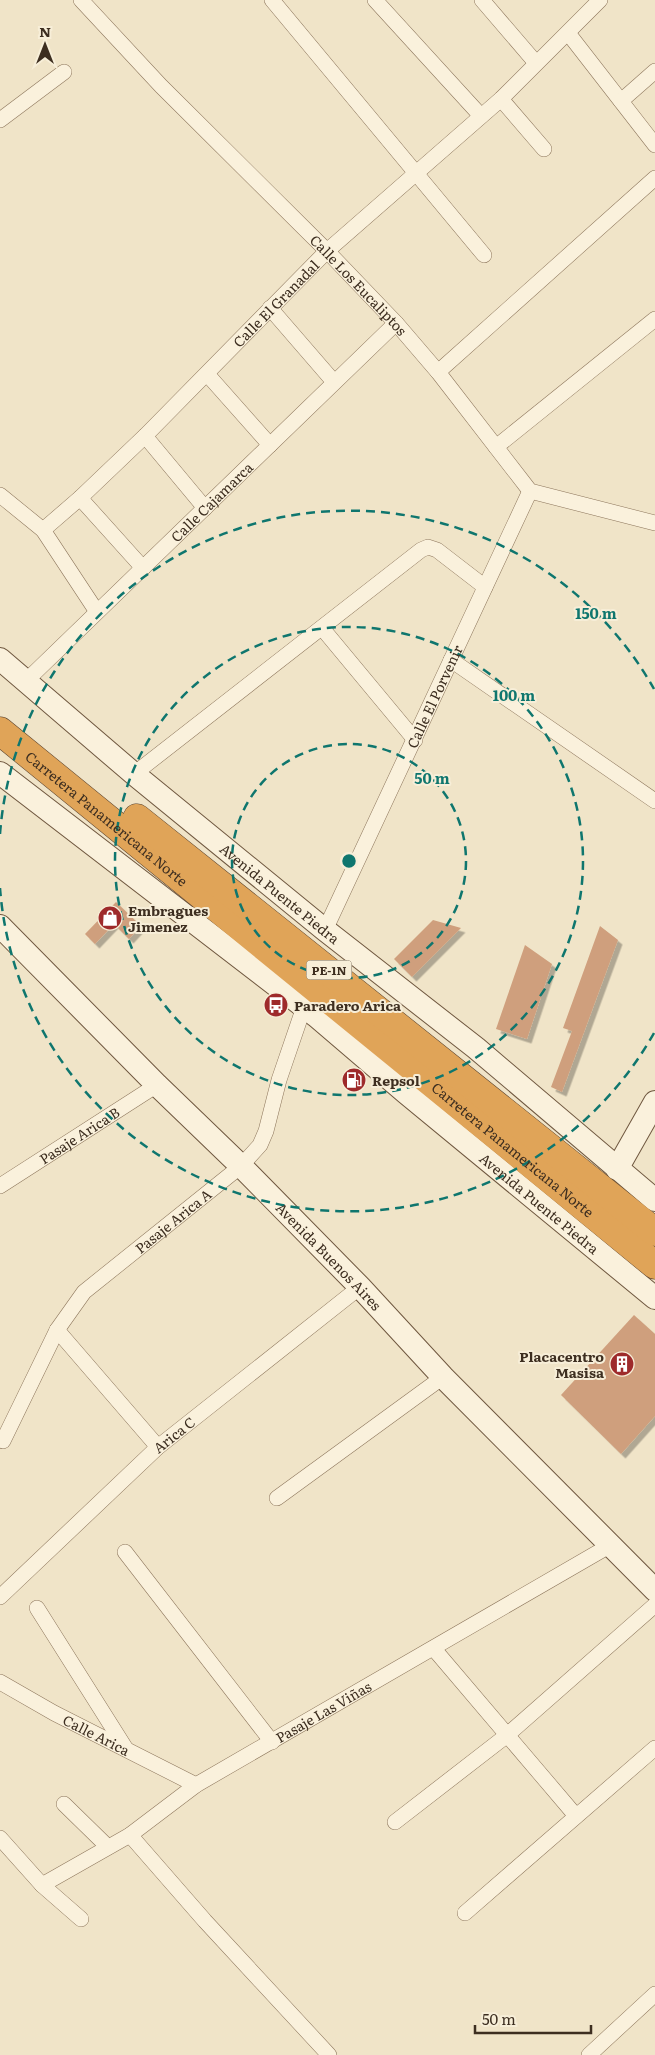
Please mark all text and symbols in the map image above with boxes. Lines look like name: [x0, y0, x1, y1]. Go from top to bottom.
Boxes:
north arrow: [20, 20, 70, 70]
text: N: [39, 21, 51, 41]
street label: Calle Los Eucaliptos: [306, 230, 412, 339]
street label: Calle El Granadal: [228, 255, 323, 351]
street label: Calle Cajamarca: [166, 457, 257, 546]
text: 150 m: [575, 601, 617, 624]
street label: Calle El Porvenir: [401, 641, 467, 751]
text: 100 m: [493, 683, 535, 706]
street label: Carretera Panamericana Norte: [22, 746, 192, 890]
text: 50 m: [414, 766, 450, 789]
street label: Avenida Puente Piedra: [216, 838, 344, 948]
centre of rings: [340, 852, 358, 870]
place label: Embragues Jimenez: [128, 900, 208, 936]
shop icon: Embragues Jimenez: [97, 905, 123, 931]
road number: PE-1N: [306, 960, 352, 980]
bus stop icon: Paradero Arica: [263, 992, 289, 1018]
place label: Paradero Arica: [294, 995, 402, 1015]
fuel station icon: Repsol: [341, 1067, 367, 1093]
place label: Repsol: [372, 1070, 420, 1090]
street label: Carretera Panamericana Norte: [428, 1077, 598, 1222]
street label: Pasaje Arica B: [35, 1102, 123, 1168]
street label: Avenida Puente Piedra: [476, 1148, 604, 1258]
street label: Pasaje Arica A: [130, 1183, 216, 1258]
street label: Avenida Buenos Aires: [272, 1198, 386, 1314]
place label: Placacentro Masisa: [519, 1346, 605, 1382]
building icon: Placacentro Masisa: [609, 1351, 635, 1377]
street label: Arica C: [149, 1411, 199, 1457]
street label: Pasaje Las Viñas: [272, 1676, 375, 1747]
street label: Calle Arica: [60, 1709, 134, 1760]
scale bar: [475, 2002, 591, 2034]
text: 50 m: [482, 2007, 516, 2030]

